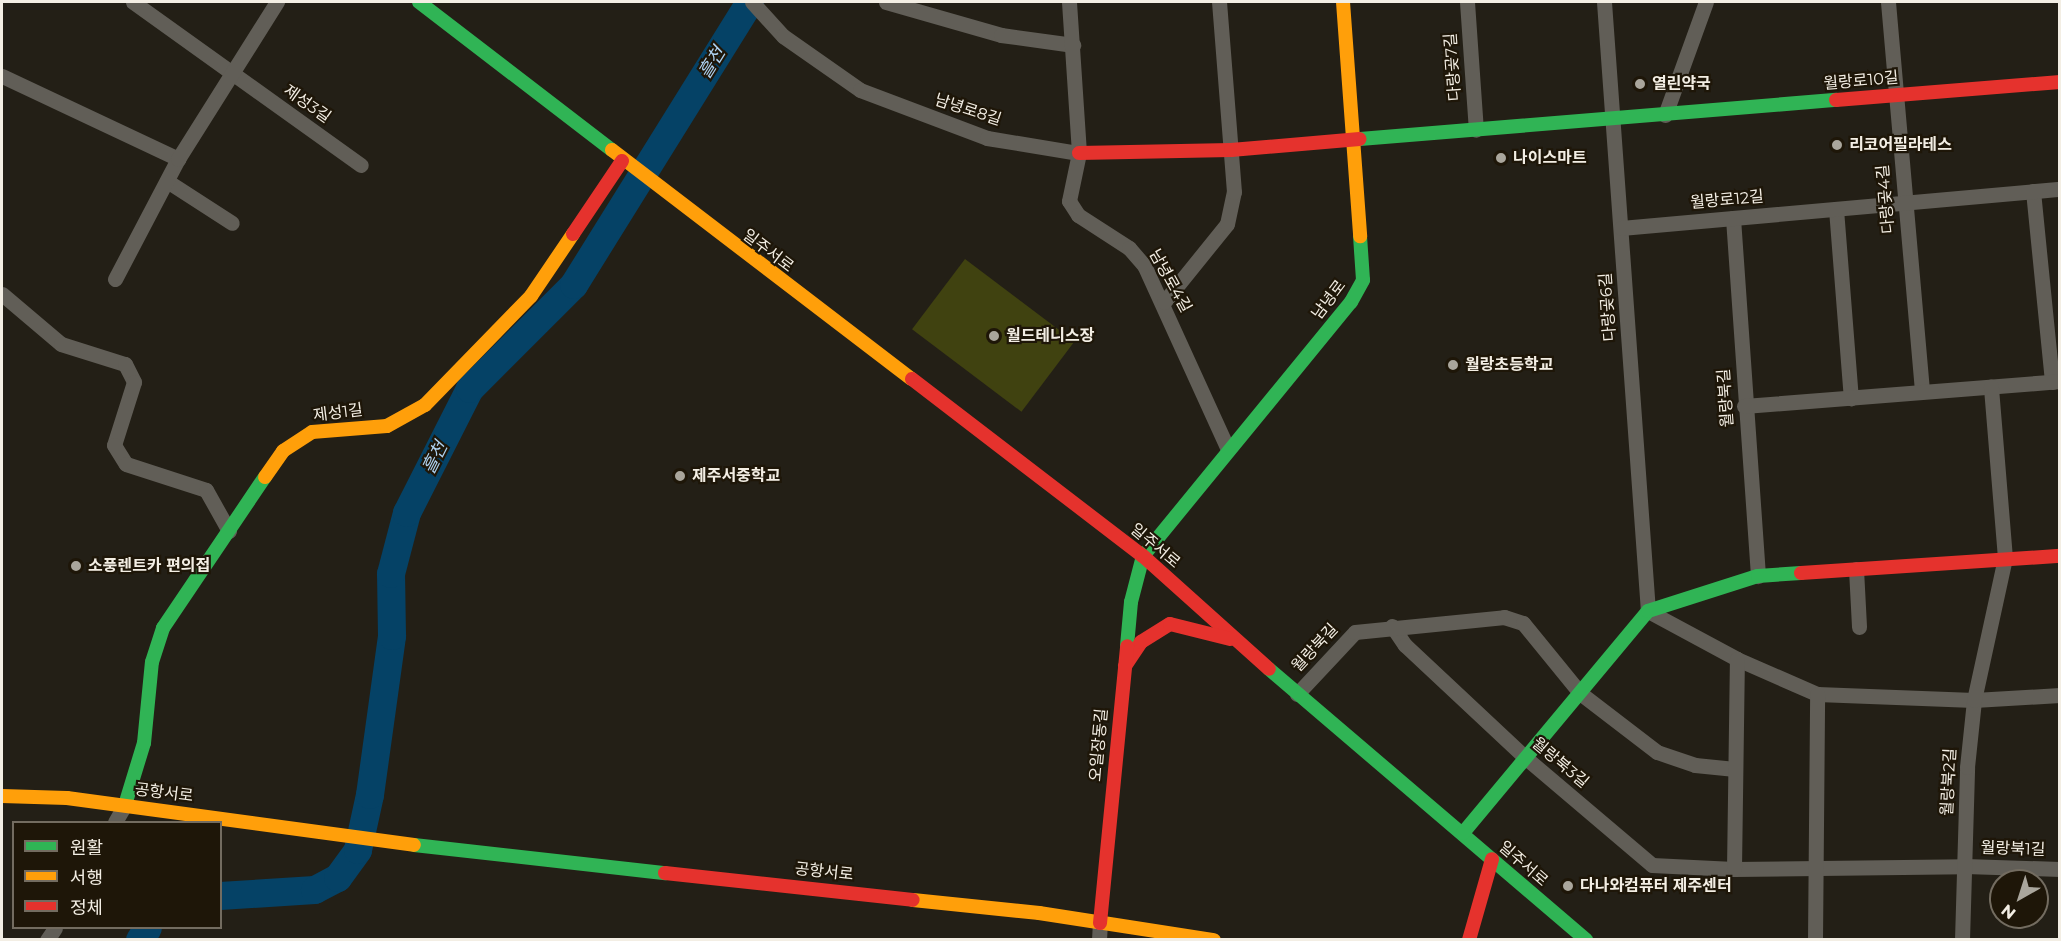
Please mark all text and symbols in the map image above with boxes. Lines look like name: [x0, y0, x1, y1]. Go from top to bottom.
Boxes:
street label: 다랑곶7길: [1441, 32, 1465, 102]
water label: 흘천: [694, 43, 730, 83]
street label: 월랑로10길: [1823, 68, 1899, 94]
place label: 열린약국: [1652, 74, 1711, 94]
marker: 열린약국: [1633, 77, 1647, 91]
street label: 제성3길: [280, 81, 334, 127]
street label: 남녕로8길: [932, 90, 1004, 130]
place label: 리코어필라테스: [1849, 135, 1952, 155]
marker: 리코어필라테스: [1830, 138, 1844, 152]
place label: 나이스마트: [1513, 148, 1587, 168]
marker: 나이스마트: [1494, 151, 1508, 165]
street label: 다랑곶4길: [1873, 164, 1899, 234]
street label: 월랑로12길: [1689, 187, 1765, 213]
street label: 일주서로: [739, 226, 797, 276]
street label: 남녕로4길: [1145, 246, 1195, 316]
street label: 다랑곶6길: [1596, 272, 1620, 342]
street label: 남녕로: [1308, 277, 1350, 323]
place label: 월드테니스장: [1006, 326, 1094, 346]
marker: 월드테니스장: [987, 329, 1001, 343]
place label: 월랑초등학교: [1465, 355, 1553, 375]
marker: 월랑초등학교: [1446, 358, 1460, 372]
street label: 월랑북길: [1714, 368, 1738, 428]
street label: 제성1길: [312, 400, 364, 426]
water label: 흘천: [418, 438, 452, 478]
place label: 제주서중학교: [692, 466, 780, 486]
marker: 제주서중학교: [673, 469, 687, 483]
street label: 일주서로: [1126, 520, 1184, 572]
place label: 소풍렌트카 편의접: [88, 556, 210, 576]
marker: 소풍렌트카 편의접: [69, 559, 83, 573]
street label: 월랑북길: [1288, 620, 1342, 676]
street label: 오일장동길: [1086, 708, 1112, 782]
street label: 월랑북3길: [1528, 734, 1592, 792]
street label: 월랑북2길: [1938, 748, 1960, 816]
street label: 공항서로: [134, 780, 194, 806]
legend: [12, 821, 222, 929]
text: 원활: [70, 837, 103, 859]
street label: 일주서로: [1494, 837, 1552, 891]
street label: 월랑북1길: [1980, 838, 2046, 860]
street label: 공항서로: [794, 859, 854, 885]
text: 서행: [70, 867, 103, 889]
north arrow: [1989, 869, 2049, 929]
place label: 다나와컴퓨터 제주센터: [1580, 876, 1732, 896]
marker: 다나와컴퓨터 제주센터: [1561, 879, 1575, 893]
text: 정체: [70, 897, 103, 919]
text: N: [1998, 900, 2020, 923]

